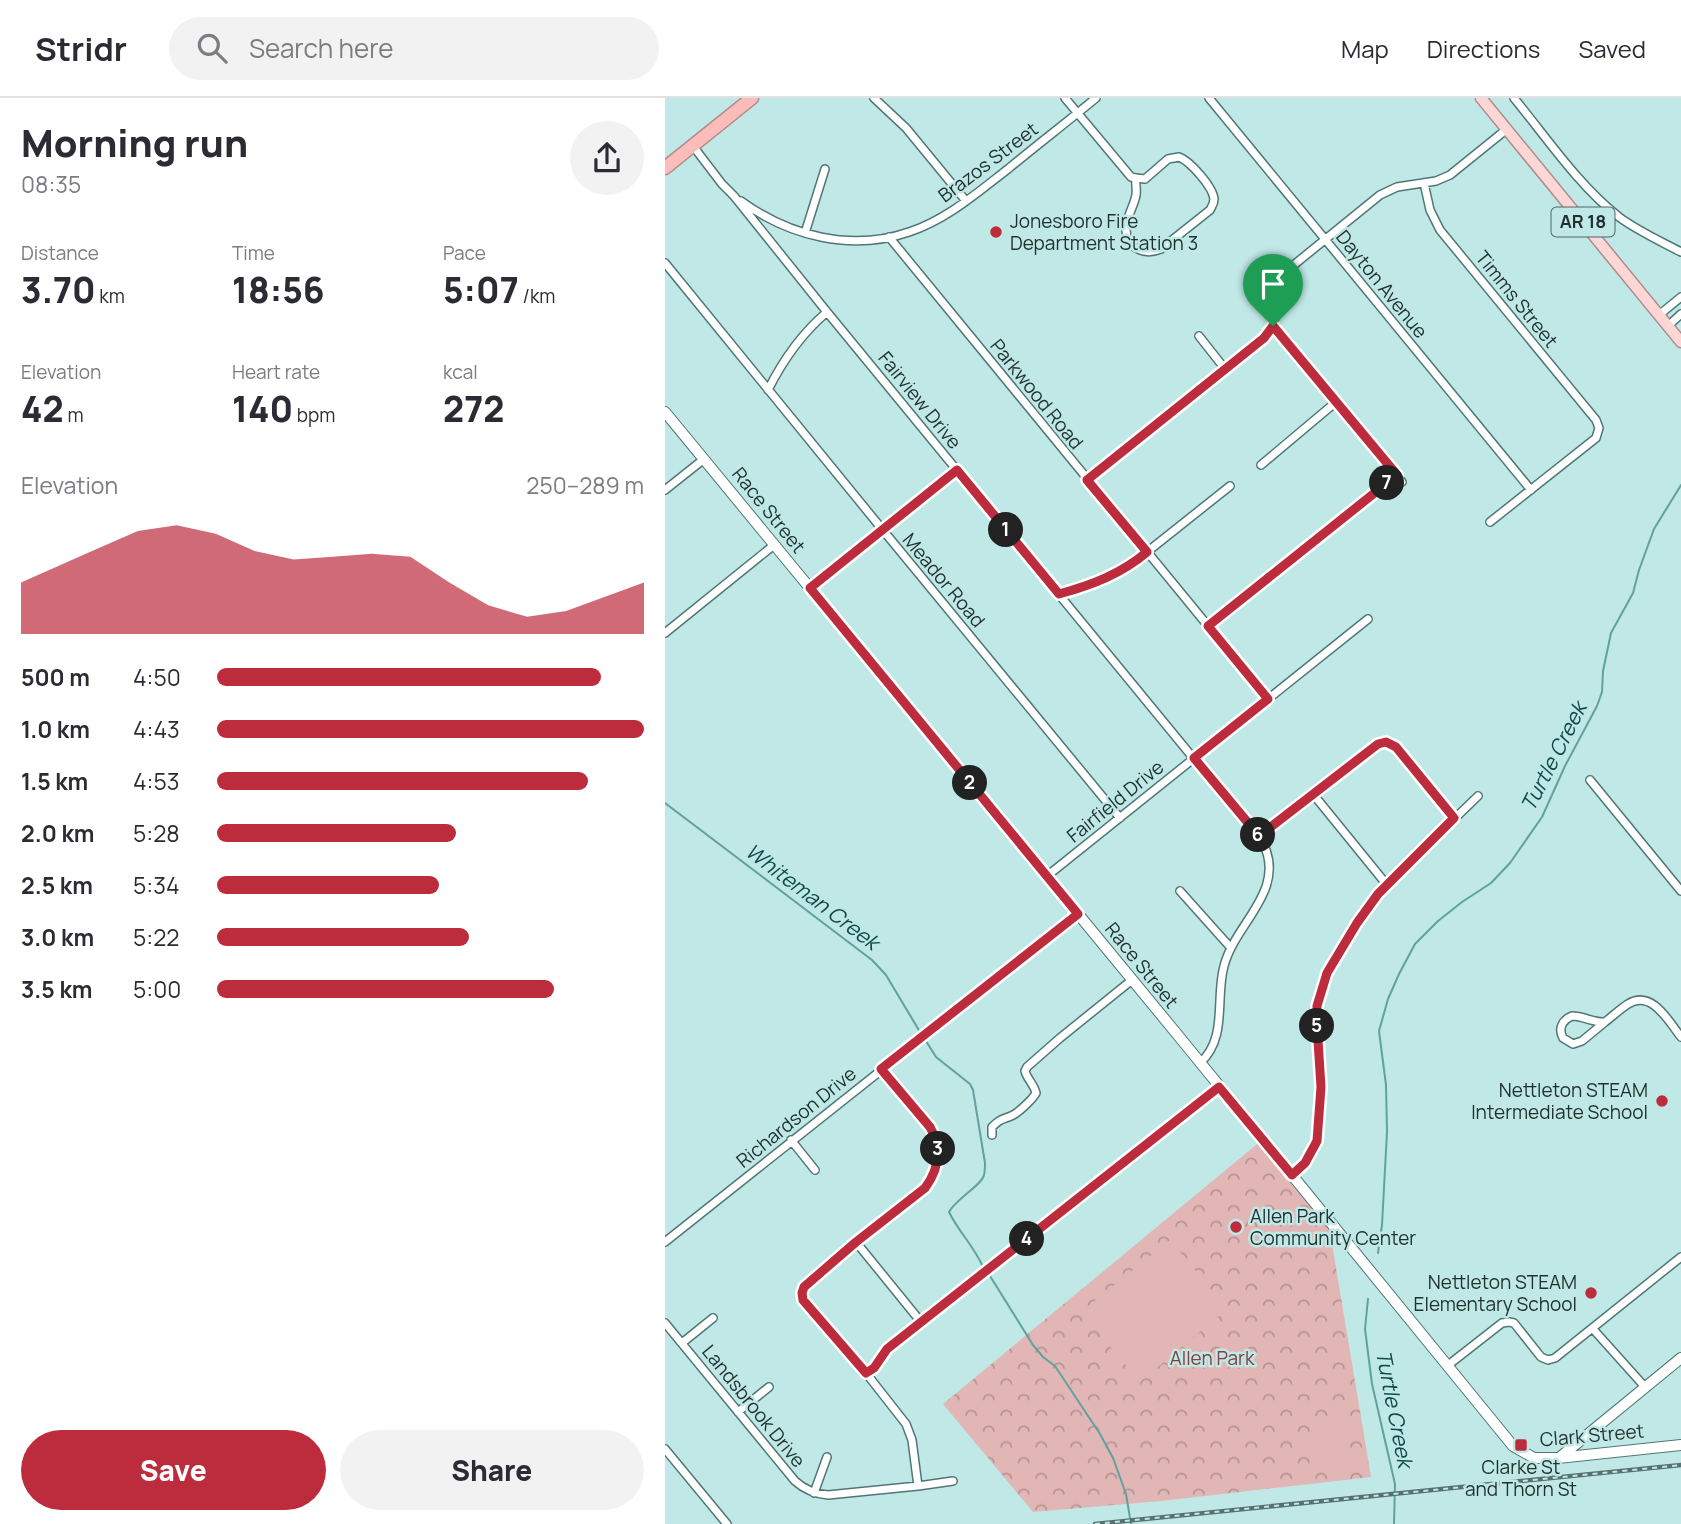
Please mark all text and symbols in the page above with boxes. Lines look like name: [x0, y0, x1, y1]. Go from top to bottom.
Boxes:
search box: [169, 17, 659, 80]
text: Stridr: [35, 26, 127, 71]
icon: search: [193, 29, 231, 67]
text: Search here: [249, 30, 393, 66]
text: Map: [1341, 32, 1389, 65]
text: Directions: [1427, 32, 1540, 65]
text: Saved: [1578, 32, 1646, 65]
text: Morning run: [21, 116, 248, 168]
street label: Brazos Street: [933, 116, 1043, 208]
button: share: [570, 121, 644, 195]
text: 08:35: [21, 168, 81, 200]
place label: Jonesboro Fire Department Station 3: [1010, 208, 1198, 256]
road number: AR 18: [1551, 208, 1615, 237]
marker: Jonesboro Fire Department Station 3: [988, 224, 1004, 240]
street label: Dayton Avenue: [1330, 224, 1434, 344]
text: Distance: [21, 240, 99, 266]
text: Time: [232, 240, 275, 266]
text: Pace: [443, 240, 486, 266]
street label: Timms Street: [1470, 245, 1564, 353]
pin: [1243, 254, 1303, 326]
icon: arrive: [1254, 265, 1292, 303]
text: 3.70: [21, 266, 96, 314]
text: 18:56: [232, 266, 325, 314]
text: 5:07: [443, 266, 519, 314]
text: km: [96, 283, 125, 309]
text: /km: [519, 283, 555, 309]
street label: Parkwood Road: [985, 334, 1089, 454]
street label: Fairview Drive: [873, 346, 967, 454]
text: Elevation: [21, 359, 101, 385]
text: Heart rate: [232, 359, 320, 385]
text: kcal: [443, 359, 478, 385]
text: 42: [21, 385, 64, 433]
text: 140: [232, 385, 293, 433]
text: 272: [443, 385, 504, 433]
text: m: [64, 402, 84, 428]
text: bpm: [293, 402, 335, 428]
street label: Race Street: [726, 462, 812, 558]
pin: 7: [1369, 466, 1405, 500]
text: Elevation: [21, 469, 118, 501]
text: 250–289 m: [526, 469, 644, 501]
text: 7: [1381, 469, 1392, 495]
pin: 1: [989, 512, 1023, 548]
text: 1: [1001, 516, 1010, 542]
street label: Meador Road: [897, 527, 991, 633]
text: 500 m: [21, 661, 90, 693]
text: 4:50: [133, 661, 181, 693]
water label: Turtle Creek: [1514, 695, 1594, 816]
text: 1.0 km: [21, 713, 90, 745]
text: 4:43: [133, 713, 180, 745]
street label: Fairfield Drive: [1061, 754, 1169, 848]
text: 1.5 km: [21, 765, 88, 797]
text: 4:53: [133, 765, 179, 797]
pin: 2: [953, 766, 987, 800]
text: 2: [964, 769, 975, 795]
text: 2.0 km: [21, 817, 94, 849]
text: 5:28: [133, 817, 180, 849]
pin: 6: [1241, 818, 1275, 852]
text: 6: [1252, 821, 1263, 847]
water label: Whiteman Creek: [740, 837, 887, 957]
text: 2.5 km: [21, 869, 93, 901]
text: 5:34: [133, 869, 179, 901]
street label: Race Street: [1099, 917, 1185, 1013]
text: 3.0 km: [21, 921, 94, 953]
text: 5:22: [133, 921, 179, 953]
text: 3.5 km: [21, 973, 92, 1005]
text: 5:00: [133, 973, 181, 1005]
pin: 5: [1299, 1009, 1335, 1044]
text: 5: [1311, 1012, 1322, 1038]
street label: Richardson Drive: [731, 1061, 861, 1173]
place label: Nettleton STEAM Intermediate School: [1471, 1077, 1648, 1125]
marker: Nettleton STEAM Intermediate School: [1654, 1093, 1670, 1109]
pin: 3: [921, 1132, 955, 1166]
text: 3: [932, 1135, 943, 1161]
place label: Allen Park Community Center: [1250, 1203, 1416, 1251]
marker: Allen Park Community Center: [1228, 1219, 1244, 1235]
pin: 4: [1009, 1222, 1045, 1256]
text: 4: [1021, 1225, 1032, 1251]
place label: Nettleton STEAM Elementary School: [1414, 1269, 1577, 1317]
marker: Nettleton STEAM Elementary School: [1583, 1285, 1599, 1301]
street label: Landsbrook Drive: [696, 1339, 812, 1473]
park label: Allen Park: [1170, 1345, 1255, 1371]
water label: Turtle Creek: [1370, 1348, 1421, 1472]
street label: Clark Street: [1539, 1417, 1645, 1453]
button: Save: [21, 1430, 326, 1510]
button: Share: [340, 1430, 644, 1510]
marker: Clarke St and Thorn St: [1513, 1437, 1529, 1453]
place label: Clarke St and Thorn St: [1465, 1454, 1577, 1502]

